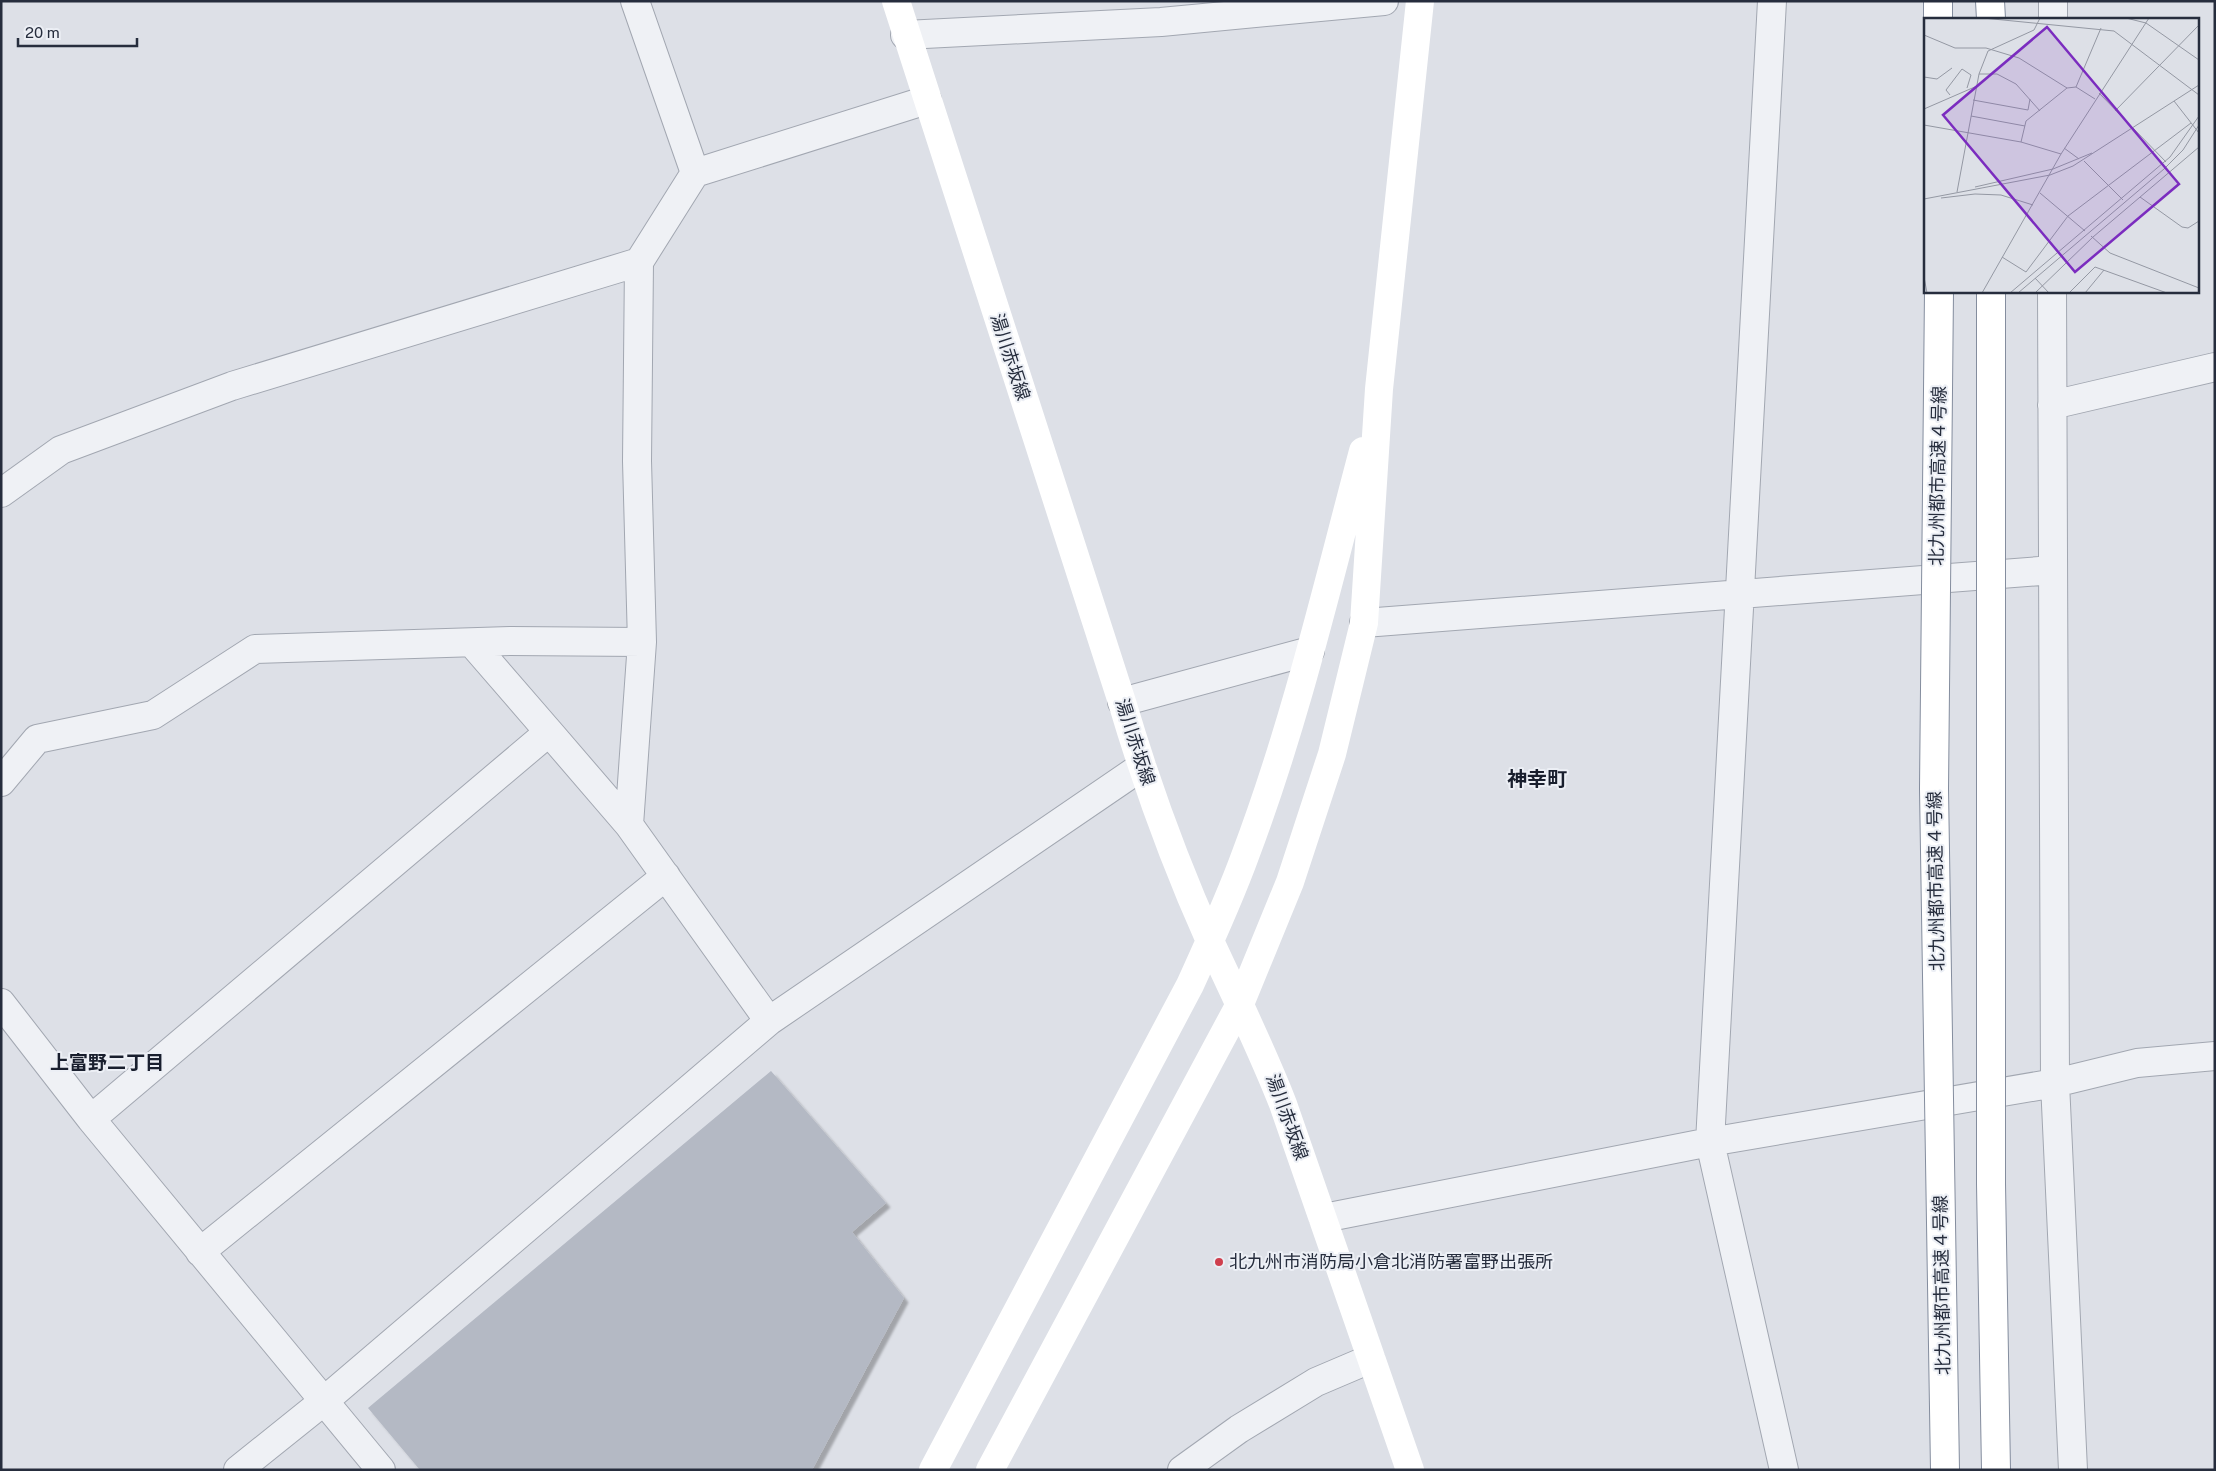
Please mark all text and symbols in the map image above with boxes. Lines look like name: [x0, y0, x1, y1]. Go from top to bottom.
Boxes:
scale bar: [18, 15, 136, 47]
inset map: [1924, 18, 2198, 292]
text: 20 m: [25, 24, 60, 41]
street label: 湯川赤坂線: [987, 311, 1034, 403]
street label: 北九州都市高速４号線: [1925, 386, 1950, 566]
street label: 湯川赤坂線: [1112, 696, 1159, 788]
district label: 神幸町: [1507, 767, 1567, 791]
street label: 北九州都市高速４号線: [1923, 791, 1948, 971]
district label: 上富野二丁目: [50, 1051, 164, 1073]
street label: 湯川赤坂線: [1262, 1071, 1313, 1163]
street label: 北九州都市高速４号線: [1929, 1195, 1954, 1375]
place label: 北九州市消防局小倉北消防署富野出張所: [1229, 1251, 1553, 1272]
marker: 北九州市消防局小倉北消防署富野出張所: [1213, 1256, 1225, 1268]

